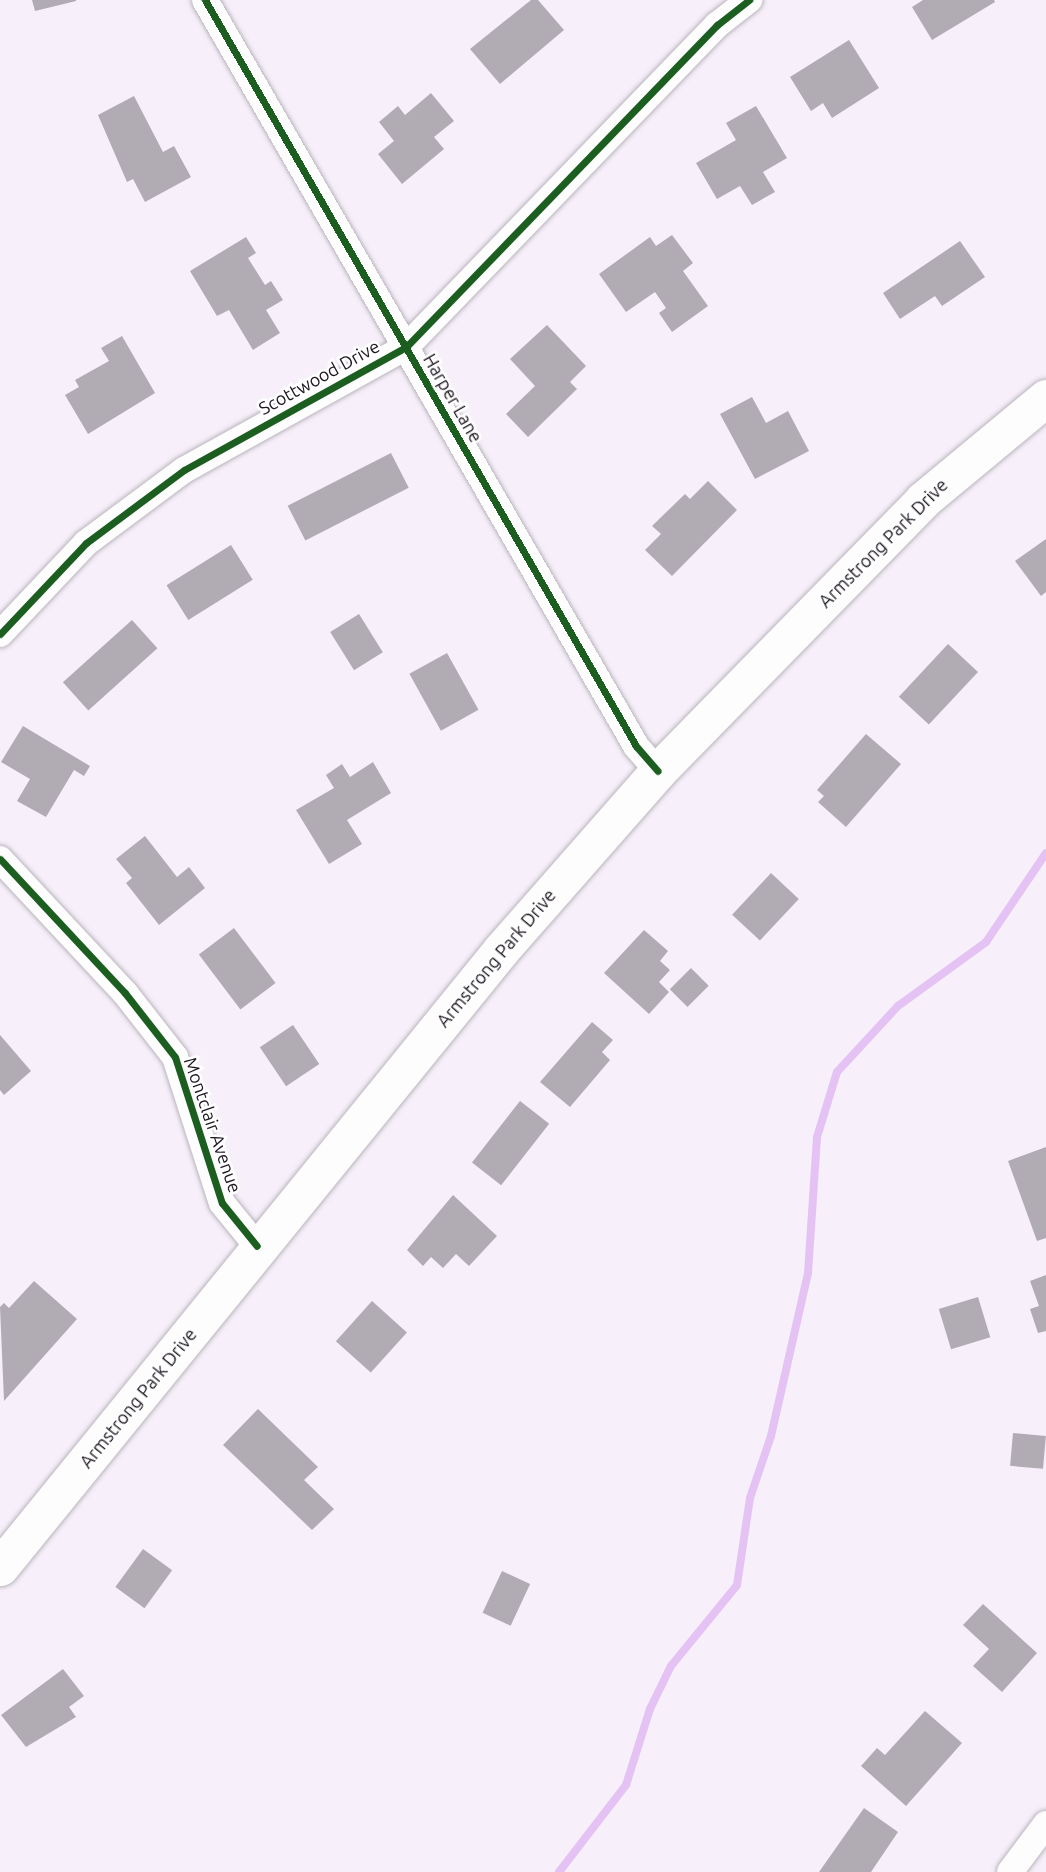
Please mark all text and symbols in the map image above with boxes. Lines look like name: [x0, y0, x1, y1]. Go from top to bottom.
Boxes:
street label: Scottwood Drive: [255, 335, 383, 419]
street label: Harper Lane: [419, 350, 487, 446]
street label: Armstrong Park Drive: [814, 474, 952, 612]
street label: Armstrong Park Drive: [432, 885, 560, 1031]
street label: Montclair Avenue: [180, 1054, 246, 1196]
street label: Armstrong Park Drive: [75, 1324, 201, 1472]

